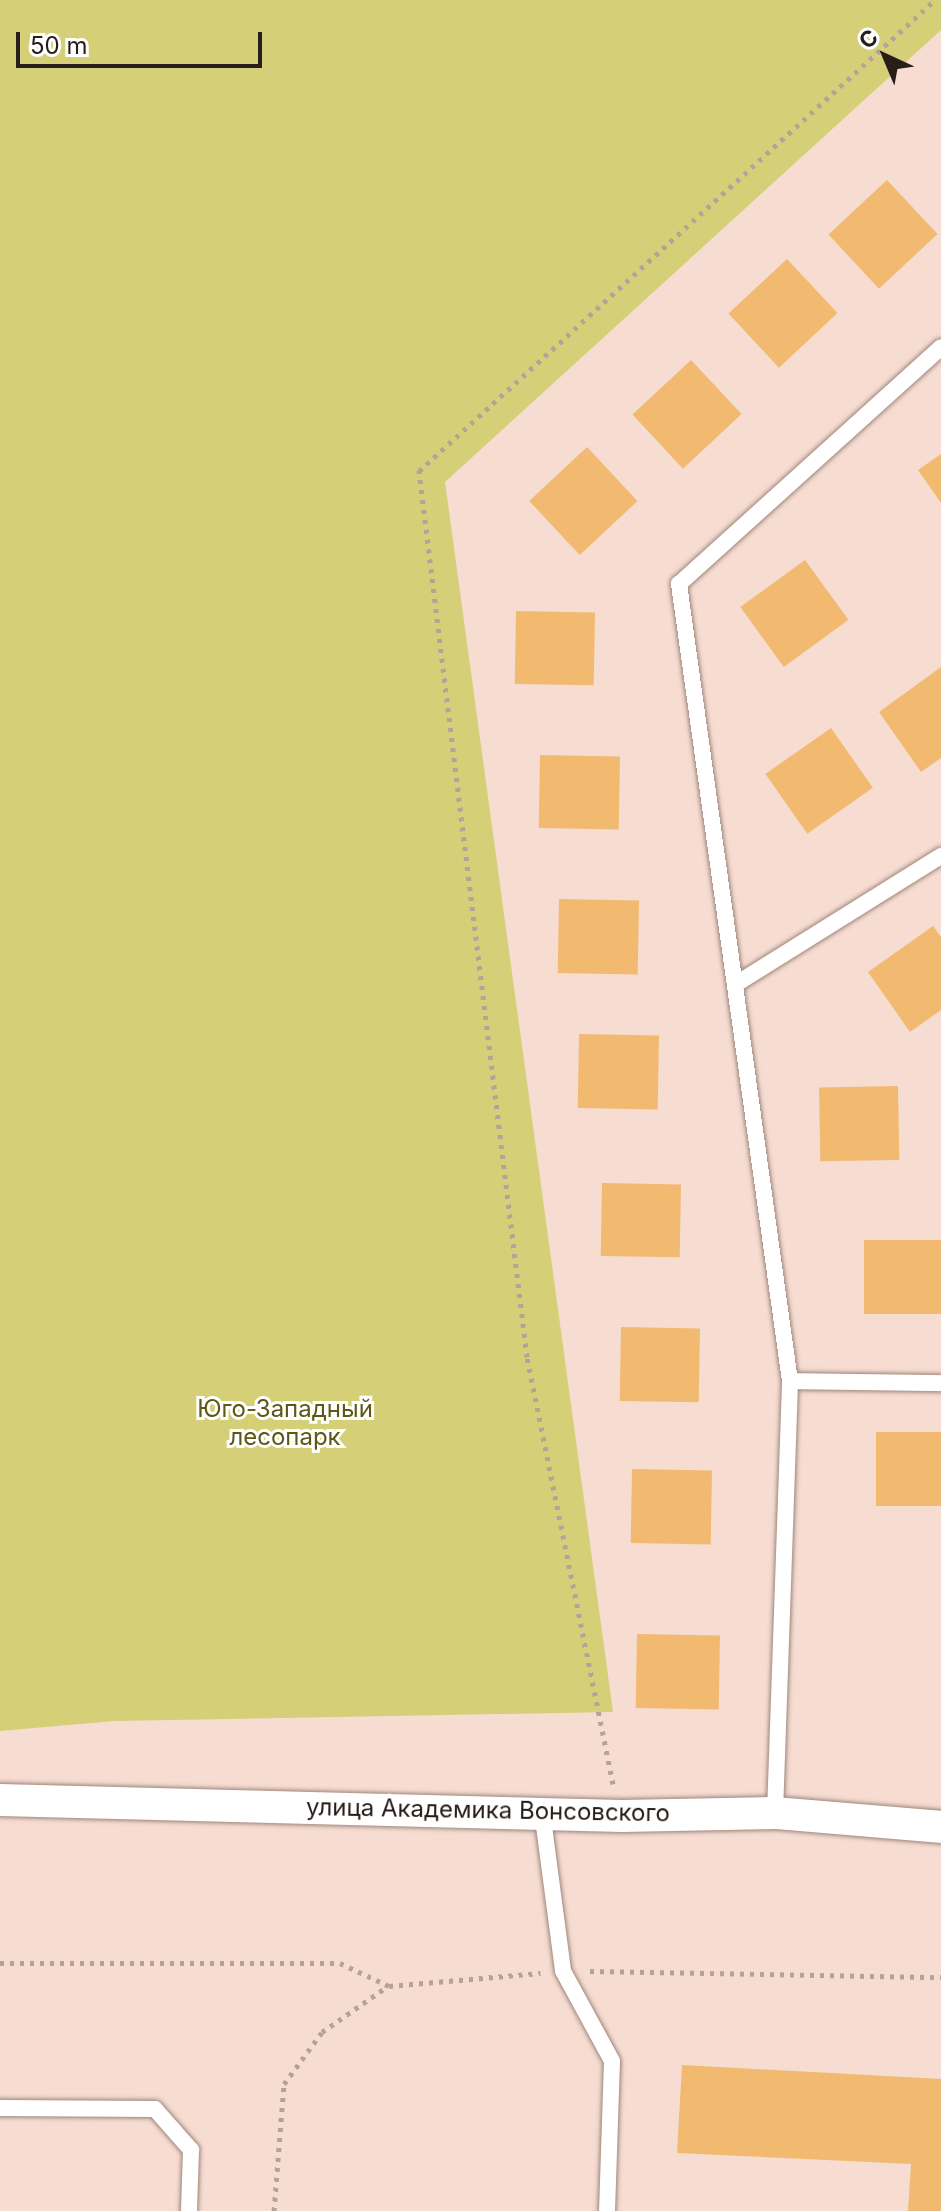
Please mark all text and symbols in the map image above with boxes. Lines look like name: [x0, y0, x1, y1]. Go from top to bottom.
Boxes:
scale bar: [20, 16, 266, 66]
north arrow: [845, 16, 925, 96]
text: С: [853, 24, 883, 54]
text: 50 m: [30, 31, 88, 60]
park label: Юго-Западный лесопарк: [197, 1395, 373, 1451]
street label: улица Академика Вонсовского: [306, 1792, 670, 1828]

